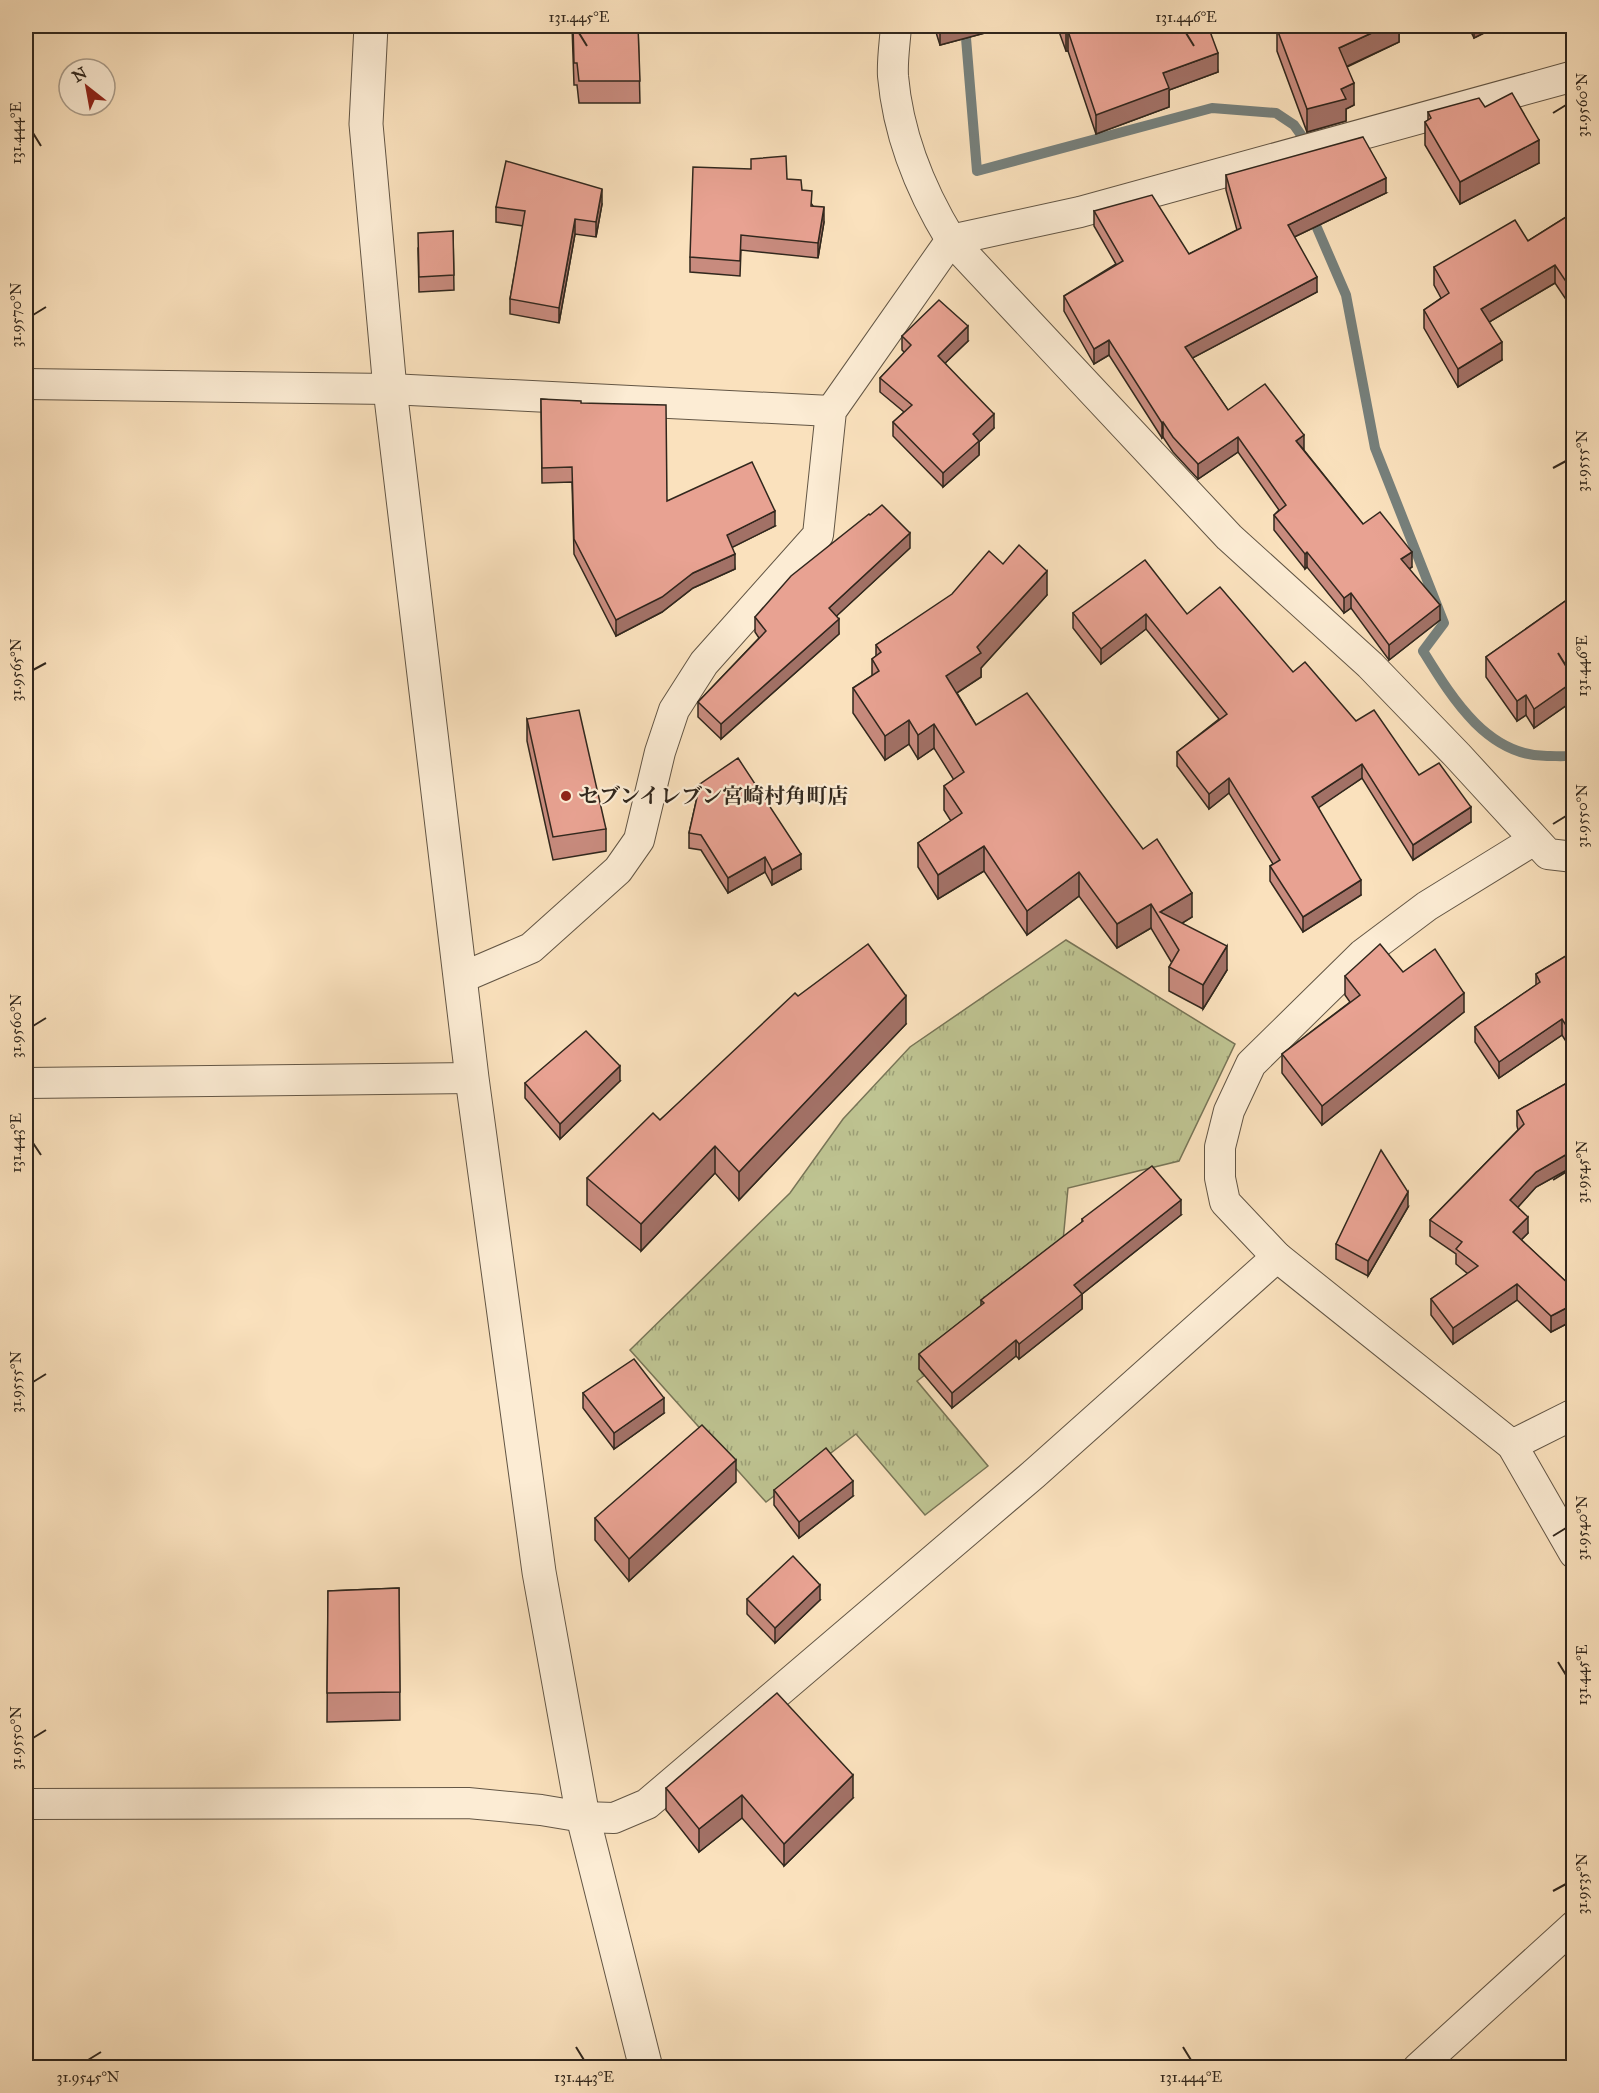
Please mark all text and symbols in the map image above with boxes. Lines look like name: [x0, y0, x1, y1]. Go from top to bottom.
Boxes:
text: 131.445°E: [549, 8, 610, 26]
text: 131.446°E: [1155, 8, 1217, 26]
north arrow: [57, 57, 117, 117]
text: N: [69, 63, 91, 86]
text: 31.9560°N: [1573, 72, 1591, 137]
text: 131.444°E: [7, 102, 25, 164]
text: 31.9570°N: [7, 282, 25, 347]
text: 31.9555°N: [1573, 430, 1591, 492]
text: 131.446°E: [1573, 635, 1591, 697]
text: 31.9565°N: [7, 638, 25, 701]
place label: セブンイレブン宮崎村角町店: [578, 783, 848, 809]
text: 31.9550°N: [1573, 784, 1591, 848]
marker: セブンイレブン宮崎村角町店: [559, 789, 573, 803]
text: 31.9560°N: [7, 993, 25, 1058]
text: 131.443°E: [7, 1113, 25, 1173]
text: 31.9545°N: [1573, 1140, 1591, 1204]
text: 31.9555°N: [7, 1351, 25, 1413]
text: 31.9540°N: [1573, 1495, 1591, 1560]
text: 131.445°E: [1573, 1644, 1591, 1705]
text: 31.9550°N: [7, 1706, 25, 1770]
text: 31.9535°N: [1573, 1853, 1591, 1915]
text: 31.9545°N: [56, 2068, 120, 2086]
text: 131.443°E: [554, 2068, 614, 2086]
text: 131.444°E: [1160, 2068, 1222, 2086]

